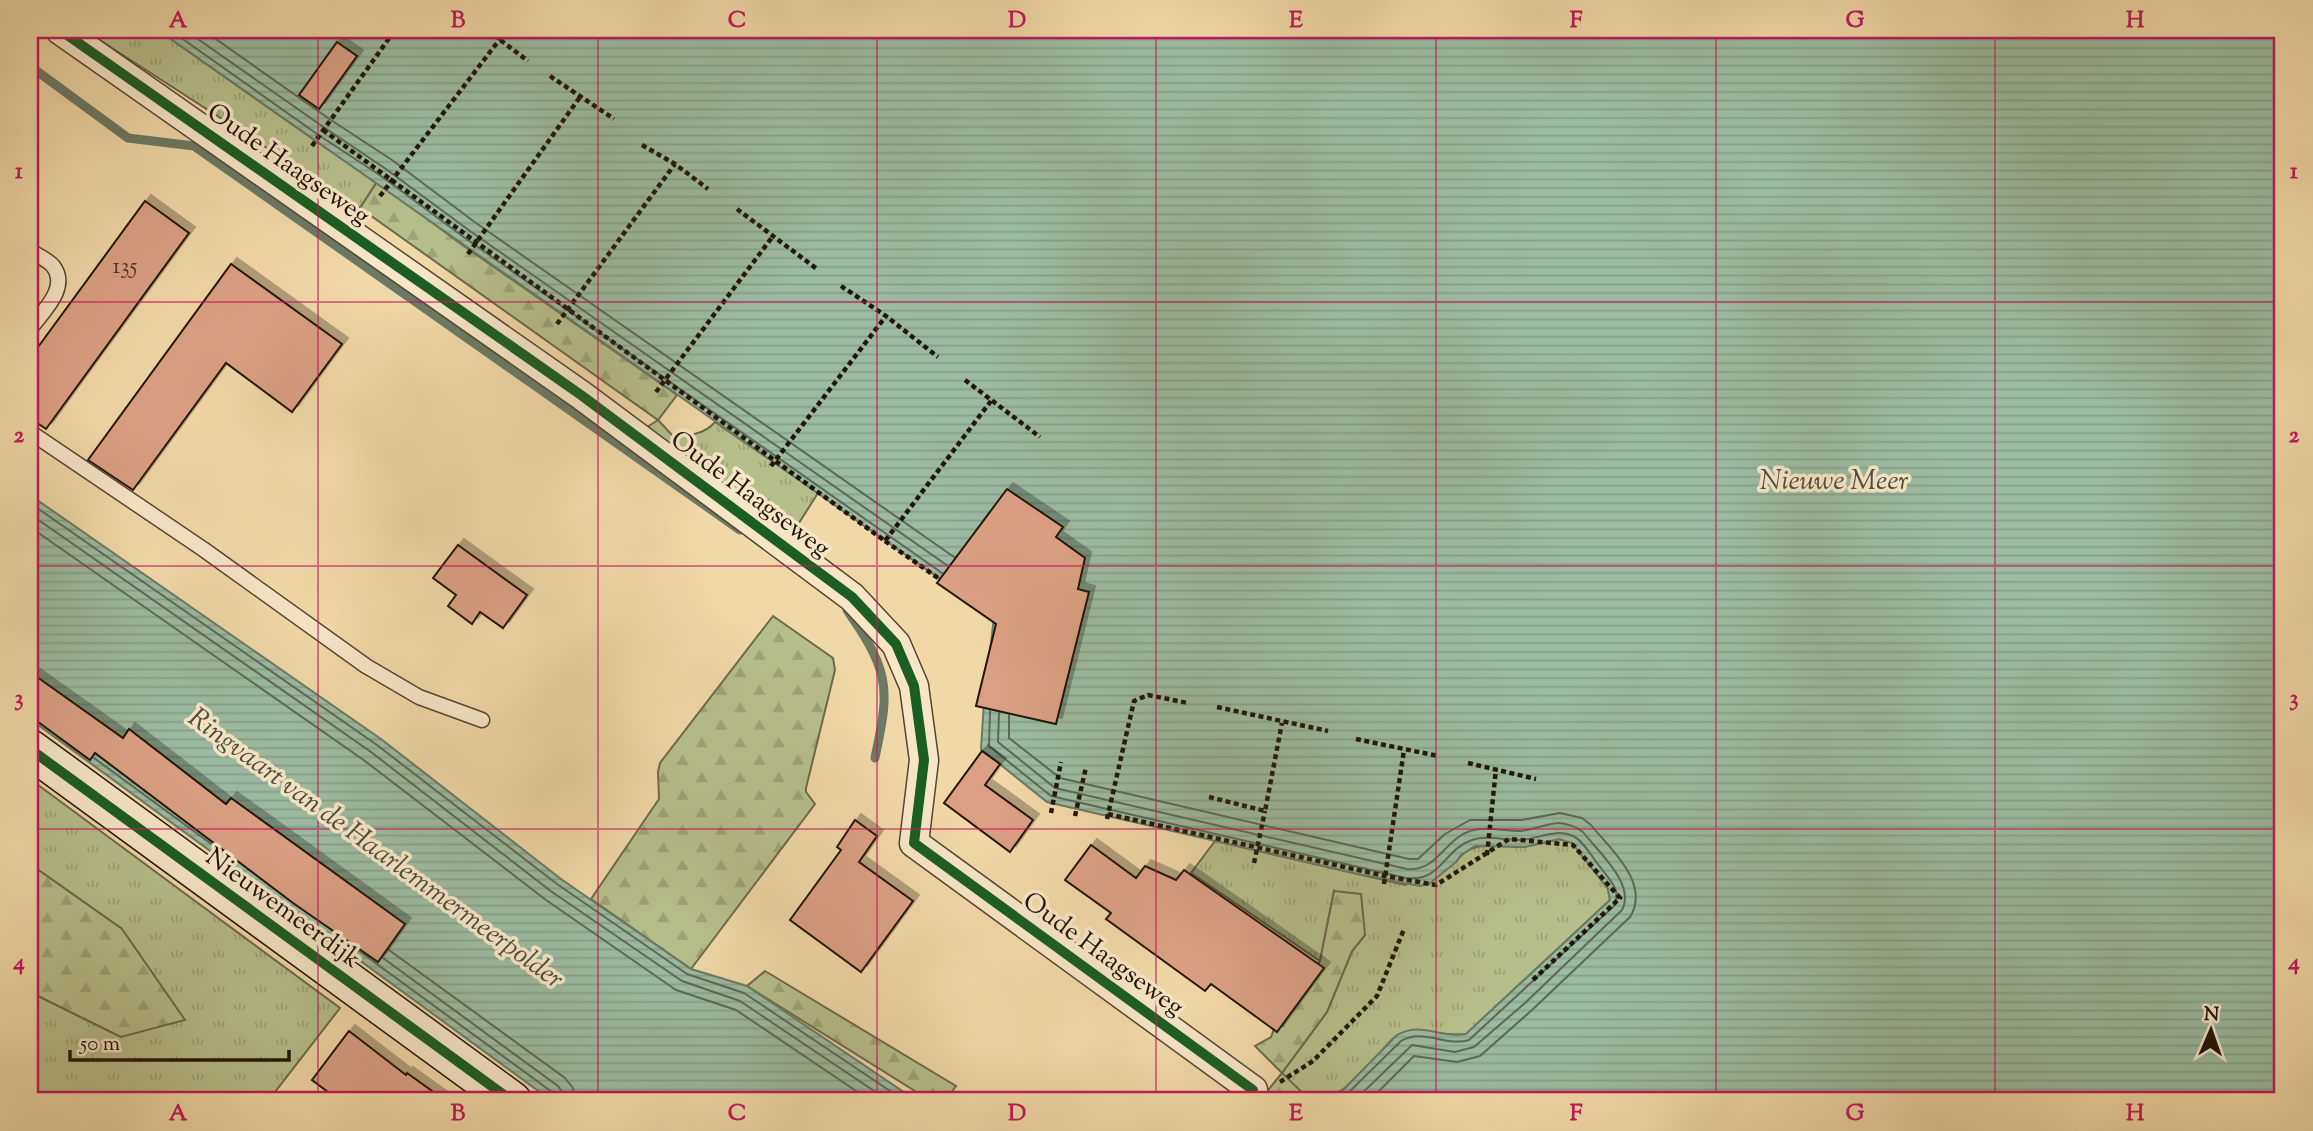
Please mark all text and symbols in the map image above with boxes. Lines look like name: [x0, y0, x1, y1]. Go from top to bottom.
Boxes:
text: A: [169, 5, 188, 38]
text: B: [451, 5, 466, 38]
text: C: [728, 5, 746, 38]
text: D: [1008, 5, 1026, 38]
text: E: [1289, 5, 1303, 38]
text: F: [1570, 5, 1583, 38]
text: G: [1846, 5, 1865, 38]
text: H: [2126, 5, 2145, 38]
street label: Oude Haagseweg: [199, 95, 377, 235]
text: 1: [15, 156, 23, 189]
text: 1: [2290, 156, 2298, 189]
house number: 135: [113, 251, 138, 284]
text: 2: [14, 420, 25, 453]
text: 2: [2289, 420, 2300, 453]
street label: Oude Haagseweg: [662, 423, 837, 567]
water label: Nieuwe Meer: [1760, 462, 1908, 502]
text: 3: [14, 683, 24, 716]
text: 3: [2289, 683, 2299, 716]
water label: Ringvaart van de Haarlemmermeerpolder: [179, 699, 572, 1000]
street label: Nieuwemeerdijk: [197, 840, 368, 978]
street label: Oude Haagseweg: [1014, 884, 1191, 1026]
text: 4: [12, 947, 25, 980]
text: 4: [2287, 947, 2300, 980]
north arrow: [2176, 995, 2246, 1064]
text: N: [2203, 1002, 2220, 1029]
scale bar: [70, 1019, 289, 1063]
text: 50 m: [79, 1030, 120, 1060]
text: A: [169, 1098, 188, 1131]
text: B: [451, 1098, 466, 1131]
text: C: [728, 1098, 746, 1131]
text: D: [1008, 1098, 1026, 1131]
text: E: [1289, 1098, 1303, 1131]
text: F: [1570, 1098, 1583, 1131]
text: G: [1846, 1098, 1865, 1131]
text: H: [2126, 1098, 2145, 1131]

